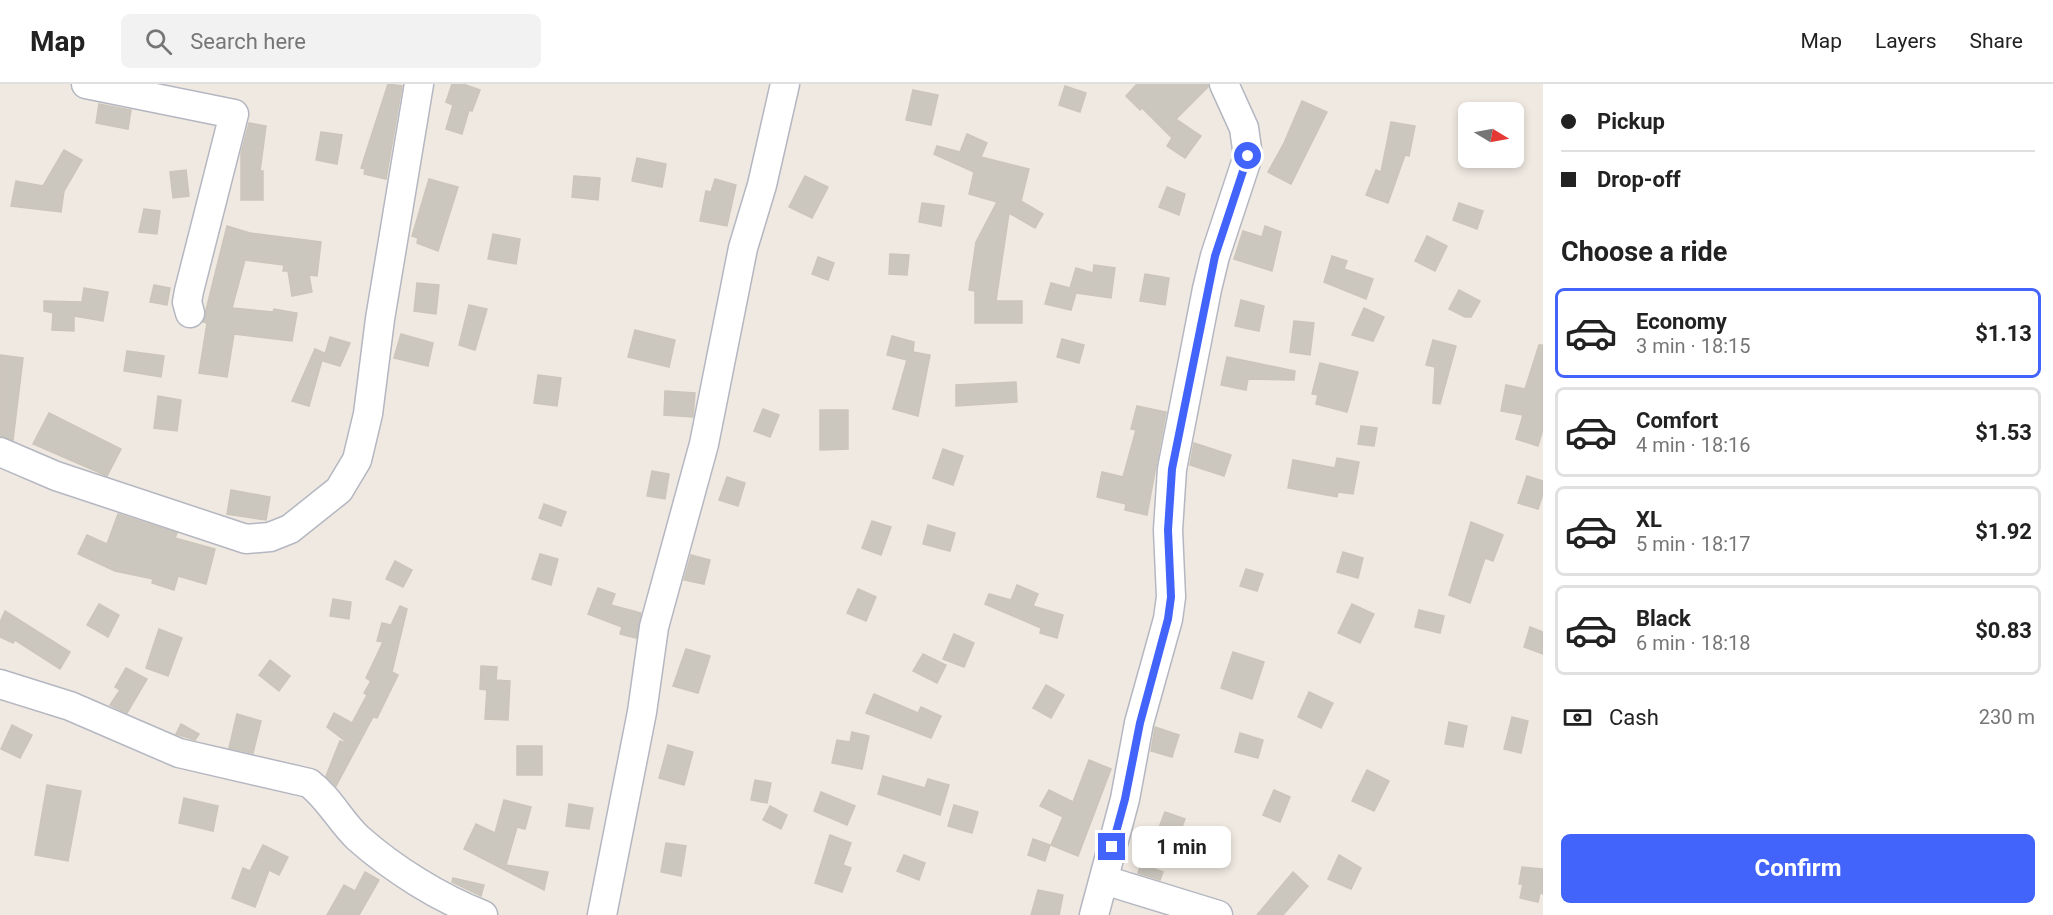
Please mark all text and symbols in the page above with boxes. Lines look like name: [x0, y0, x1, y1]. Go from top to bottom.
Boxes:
search box: [121, 14, 541, 68]
text: Map: [30, 25, 85, 58]
icon: search: [142, 25, 175, 58]
text: Search here: [190, 29, 306, 54]
text: Map: [1800, 29, 1842, 53]
text: Layers: [1875, 29, 1936, 53]
text: Share: [1969, 29, 2023, 53]
north arrow: [1458, 102, 1524, 168]
map controls: [1458, 102, 1524, 168]
text: Pickup: [1597, 109, 1665, 134]
route start: [1234, 142, 1261, 169]
text: Drop-off: [1597, 167, 1681, 192]
text: Choose a ride: [1561, 236, 1727, 268]
icon: car: [1564, 306, 1618, 360]
text: Economy: [1636, 309, 1727, 334]
text: $1.13: [1975, 321, 2032, 346]
text: 3 min · 18:15: [1636, 334, 1751, 358]
icon: car: [1564, 405, 1618, 459]
text: Comfort: [1636, 408, 1718, 433]
text: $1.53: [1975, 420, 2032, 445]
text: 4 min · 18:16: [1636, 433, 1751, 457]
icon: car: [1564, 504, 1618, 558]
text: XL: [1636, 507, 1662, 532]
text: $1.92: [1975, 519, 2032, 544]
text: 5 min · 18:17: [1636, 532, 1751, 556]
icon: car: [1564, 603, 1618, 657]
text: Black: [1636, 606, 1691, 631]
text: $0.83: [1975, 618, 2032, 643]
text: 6 min · 18:18: [1636, 631, 1751, 655]
icon: cash: [1561, 701, 1594, 734]
text: Cash: [1609, 705, 1659, 730]
text: 230 m: [1979, 705, 2035, 729]
callout: 1 min: [1133, 826, 1232, 868]
route end: [1098, 833, 1125, 860]
button: Confirm: [1561, 834, 2035, 903]
text: 1 min: [1156, 835, 1207, 859]

